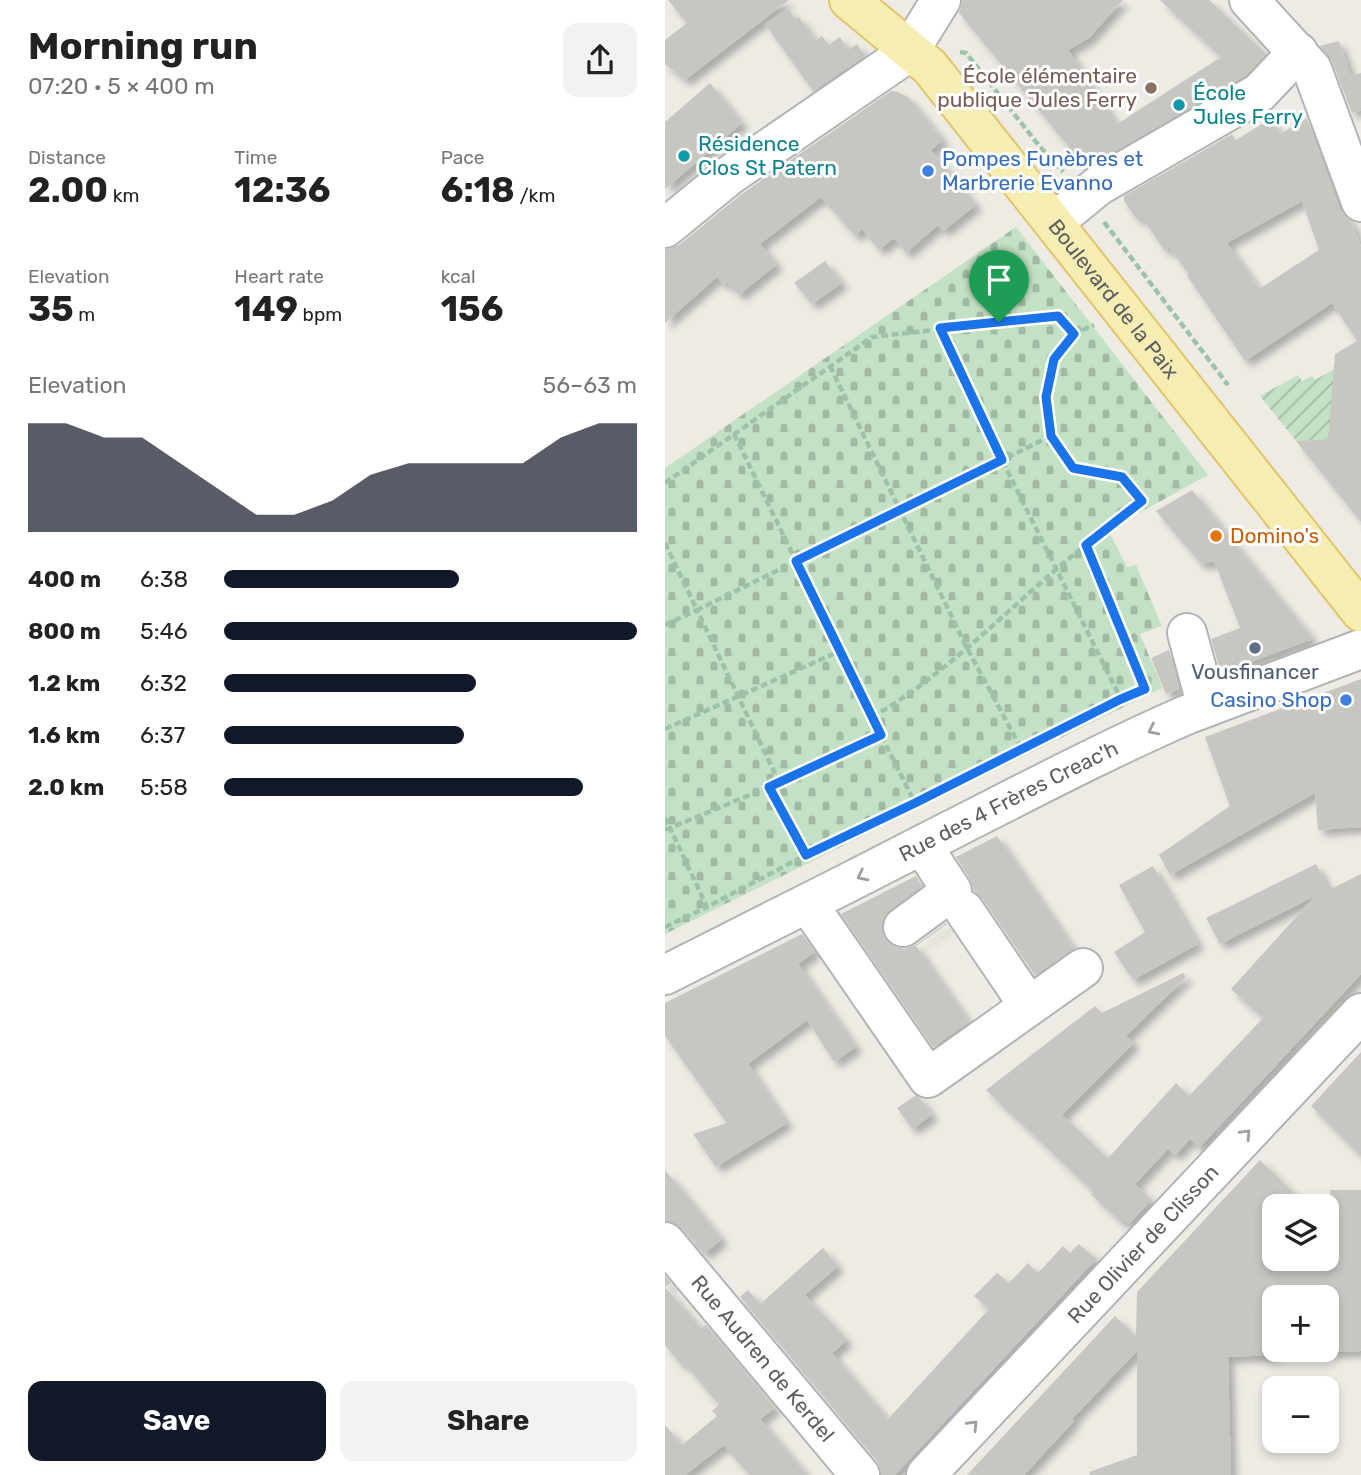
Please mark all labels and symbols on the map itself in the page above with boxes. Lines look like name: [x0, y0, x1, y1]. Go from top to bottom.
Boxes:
place label: École élémentaire publique Jules Ferry: [937, 63, 1137, 112]
marker: École élémentaire publique Jules Ferry: [1143, 80, 1159, 96]
place label: École Jules Ferry: [1193, 80, 1303, 129]
marker: École Jules Ferry: [1171, 97, 1187, 113]
place label: Résidence Clos St Patern: [698, 131, 837, 180]
place label: Pompes Funèbres et Marbrerie Evanno: [942, 146, 1143, 195]
marker: Résidence Clos St Patern: [676, 148, 692, 164]
marker: Pompes Funèbres et Marbrerie Evanno: [920, 163, 936, 179]
street label: Boulevard de la Paix: [1043, 214, 1185, 383]
pin: [969, 250, 1029, 322]
place label: Domino's: [1230, 523, 1319, 548]
marker: Domino's: [1208, 528, 1224, 544]
marker: Vousfinancer: [1247, 640, 1263, 656]
place label: Vousfinancer: [1191, 659, 1319, 684]
place label: Casino Shop: [1210, 687, 1332, 712]
marker: Casino Shop: [1338, 692, 1354, 708]
one-way arrow: [1148, 722, 1160, 736]
street label: Rue des 4 Frères Creac'h: [895, 735, 1122, 867]
one-way arrow: [857, 868, 869, 881]
one-way arrow: [1237, 1130, 1250, 1143]
street label: Rue Olivier de Clisson: [1062, 1159, 1224, 1328]
street label: Rue Audren de Kerdel: [686, 1270, 840, 1447]
one-way arrow: [964, 1420, 977, 1433]

